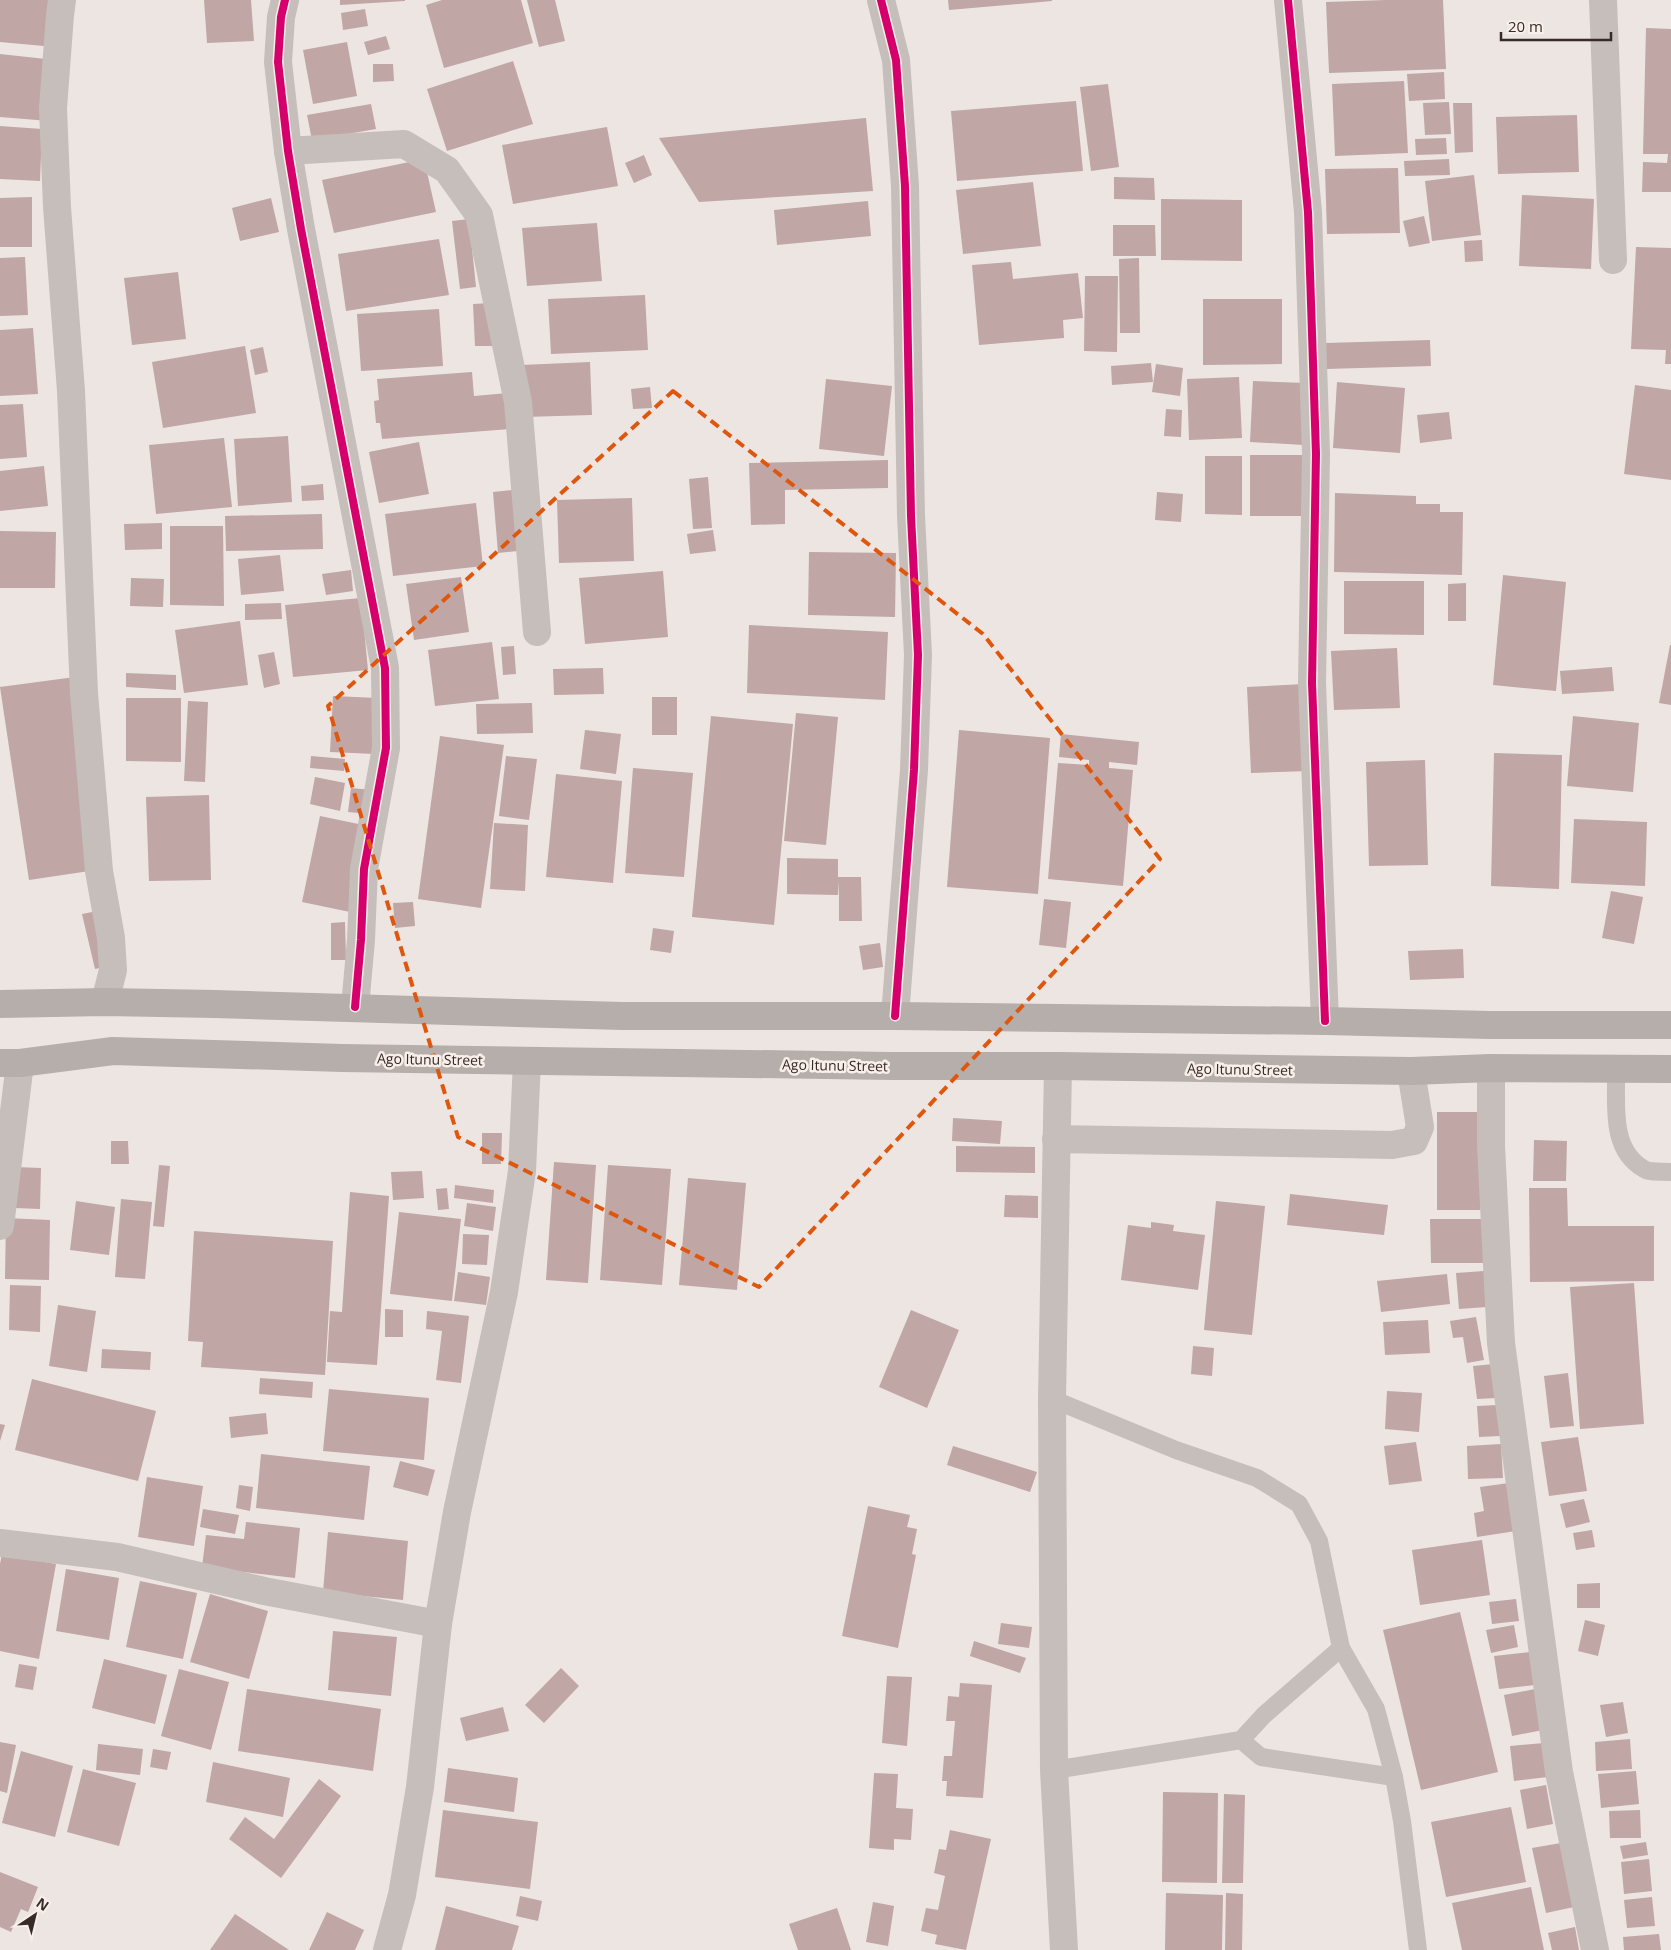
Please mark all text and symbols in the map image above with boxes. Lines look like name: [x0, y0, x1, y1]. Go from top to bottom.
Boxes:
scale bar: [1501, 10, 1611, 42]
text: 20 m: [1508, 16, 1543, 36]
street label: Ago Itunu Street: [377, 1049, 483, 1069]
street label: Ago Itunu Street: [782, 1055, 888, 1075]
street label: Ago Itunu Street: [1187, 1059, 1293, 1079]
north arrow: [10, 1890, 60, 1940]
text: N: [33, 1893, 53, 1915]

